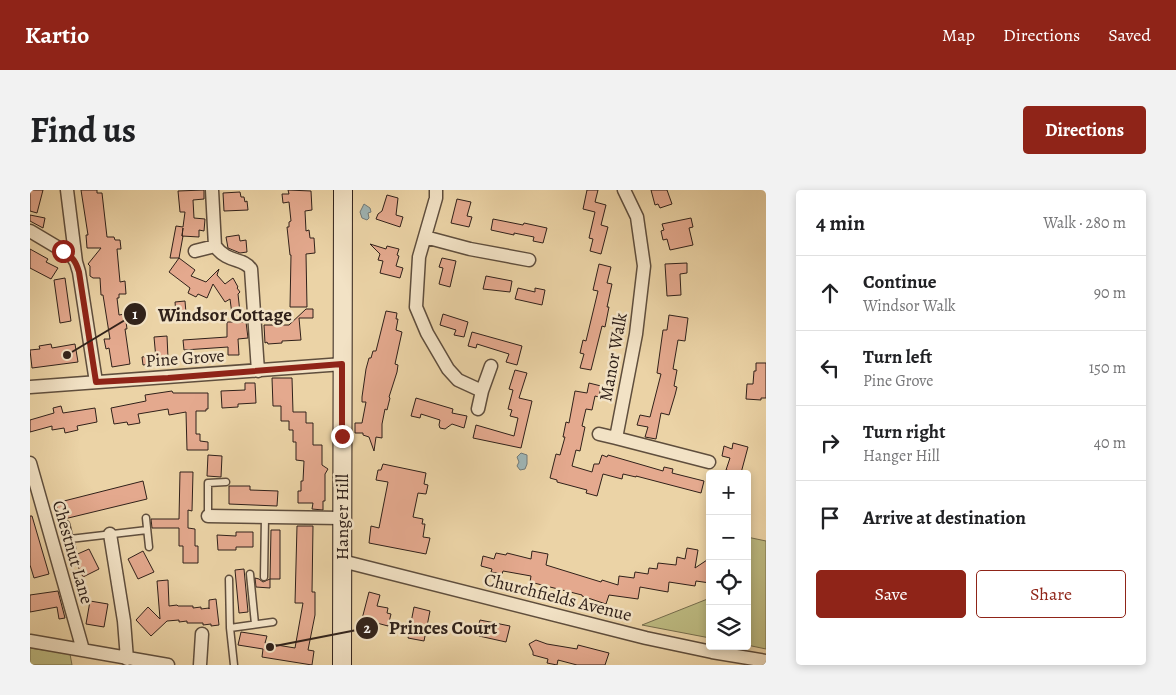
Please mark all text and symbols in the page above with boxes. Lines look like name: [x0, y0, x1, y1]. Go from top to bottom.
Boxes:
text: Kartio: [25, 19, 89, 51]
text: Map: [942, 23, 975, 47]
text: Directions: [1003, 23, 1080, 47]
text: Saved: [1108, 23, 1151, 47]
text: Find us: [30, 106, 136, 154]
button: Directions: [1023, 106, 1146, 154]
text: 4 min: [816, 209, 865, 237]
text: Walk · 280 m: [1043, 212, 1126, 234]
route start: [52, 240, 75, 263]
text: Continue: [863, 269, 937, 295]
icon: ahead: [816, 279, 844, 307]
text: 90 m: [1094, 282, 1126, 304]
text: Windsor Walk: [863, 295, 956, 317]
callout: Windsor Cottage: [123, 297, 302, 331]
text: Windsor Cottage: [157, 302, 292, 328]
text: 1: [132, 304, 138, 324]
street label: Manor Walk: [593, 311, 633, 403]
street label: Pine Grove: [145, 343, 225, 373]
text: Turn left: [863, 344, 932, 370]
icon: left: [816, 354, 844, 382]
text: 150 m: [1089, 357, 1126, 379]
text: Pine Grove: [863, 370, 933, 392]
text: Turn right: [863, 419, 945, 445]
route end: [331, 425, 354, 448]
icon: right: [816, 429, 844, 457]
text: 40 m: [1094, 432, 1126, 454]
text: Hanger Hill: [863, 445, 940, 467]
map controls: [706, 470, 751, 650]
button: +: [706, 470, 751, 515]
street label: Hanger Hill: [330, 473, 354, 560]
street label: Chestnut Lane: [47, 497, 99, 607]
icon: arrive: [816, 504, 844, 532]
text: Arrive at destination: [863, 505, 1026, 531]
button: −: [706, 515, 751, 560]
button: locate: [706, 560, 751, 605]
street label: Churchfields Avenue: [482, 567, 634, 627]
button: Save: [816, 570, 966, 618]
button: Share: [976, 570, 1126, 618]
button: layers: [706, 605, 751, 650]
callout: Princes Court: [354, 611, 508, 645]
text: Princes Court: [389, 615, 498, 641]
text: 2: [363, 618, 371, 638]

